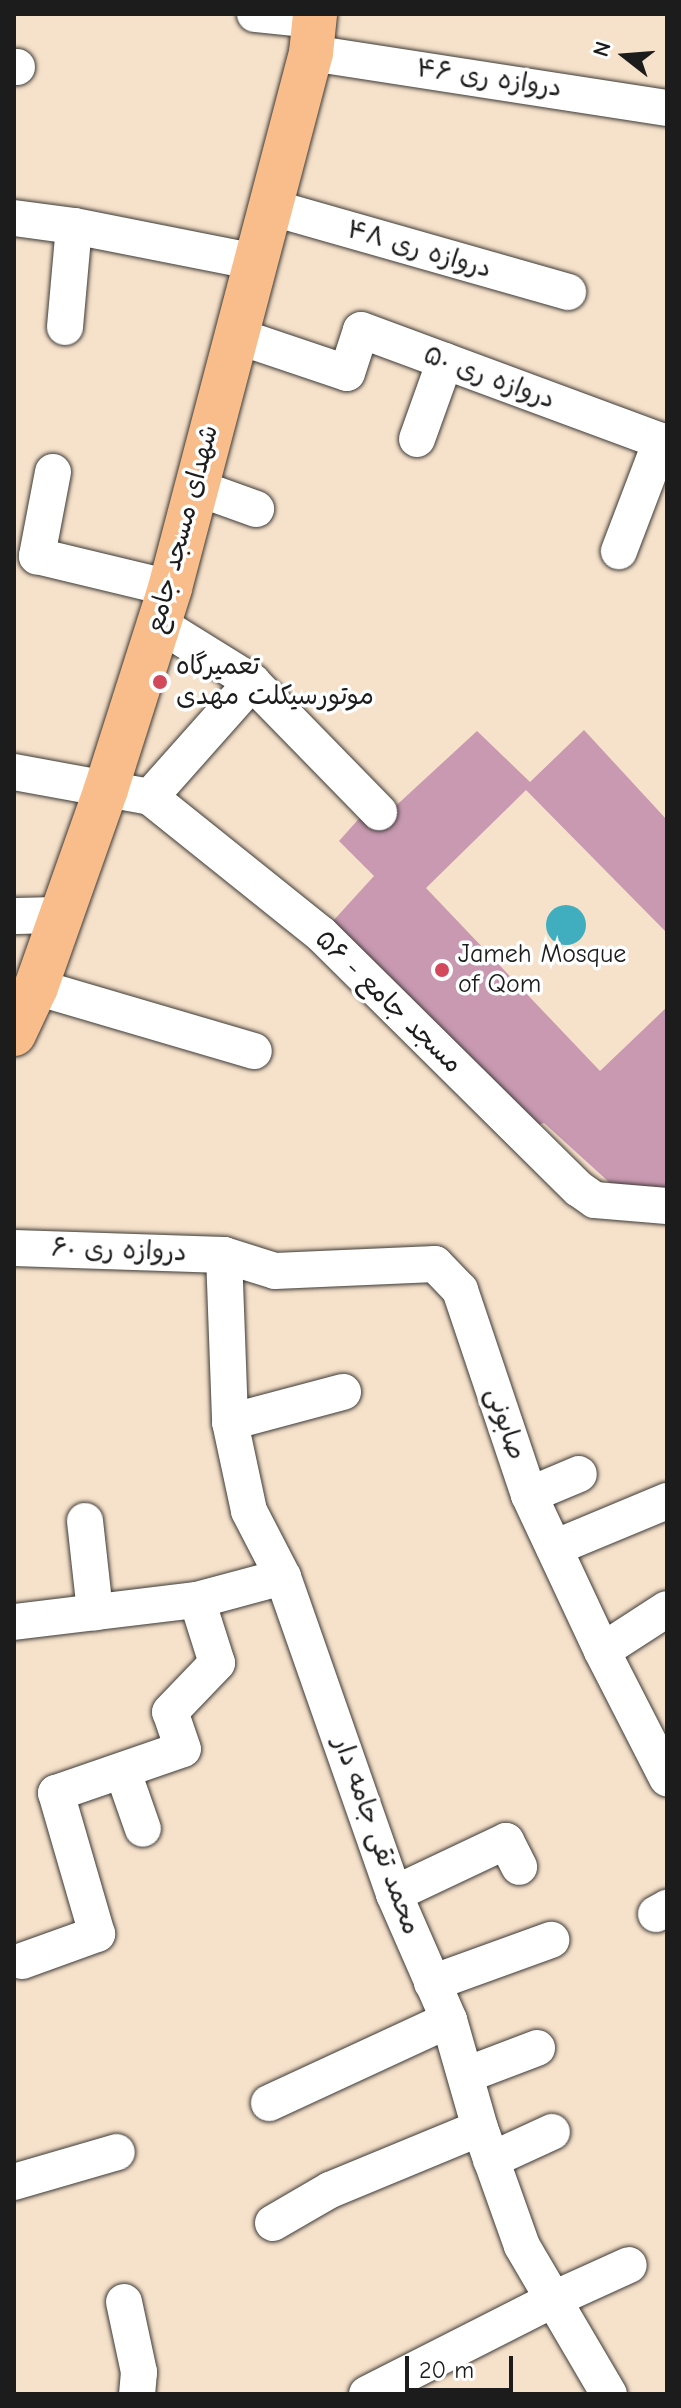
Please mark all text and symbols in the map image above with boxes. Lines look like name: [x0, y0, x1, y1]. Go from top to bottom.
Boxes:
north arrow: [585, 16, 665, 96]
text: N: [588, 38, 617, 60]
street label: دروازه ری ۴۶: [414, 53, 564, 105]
street label: دروازه ری ۴۸: [343, 214, 495, 286]
street label: دروازه ری ۵۰: [419, 340, 559, 416]
street label: شهدای مسجد جامع: [140, 422, 226, 636]
place label: تعمیرگاه موتورسیکلت مهدی: [176, 651, 374, 712]
marker: تعمیرگاه موتورسیکلت مهدی: [151, 673, 169, 691]
street label: ۵۶ - مسجد جامع: [308, 924, 468, 1080]
place label: Jameh Mosque of Qom: [458, 939, 626, 1000]
marker: Jameh Mosque of Qom: [433, 961, 451, 979]
street label: دروازه ری ۶۰: [51, 1233, 187, 1269]
street label: صابونی: [478, 1384, 532, 1464]
street label: محمد تقی جامه دار: [326, 1733, 426, 1939]
scale bar: [409, 2340, 517, 2390]
text: 20 m: [419, 2356, 474, 2384]

